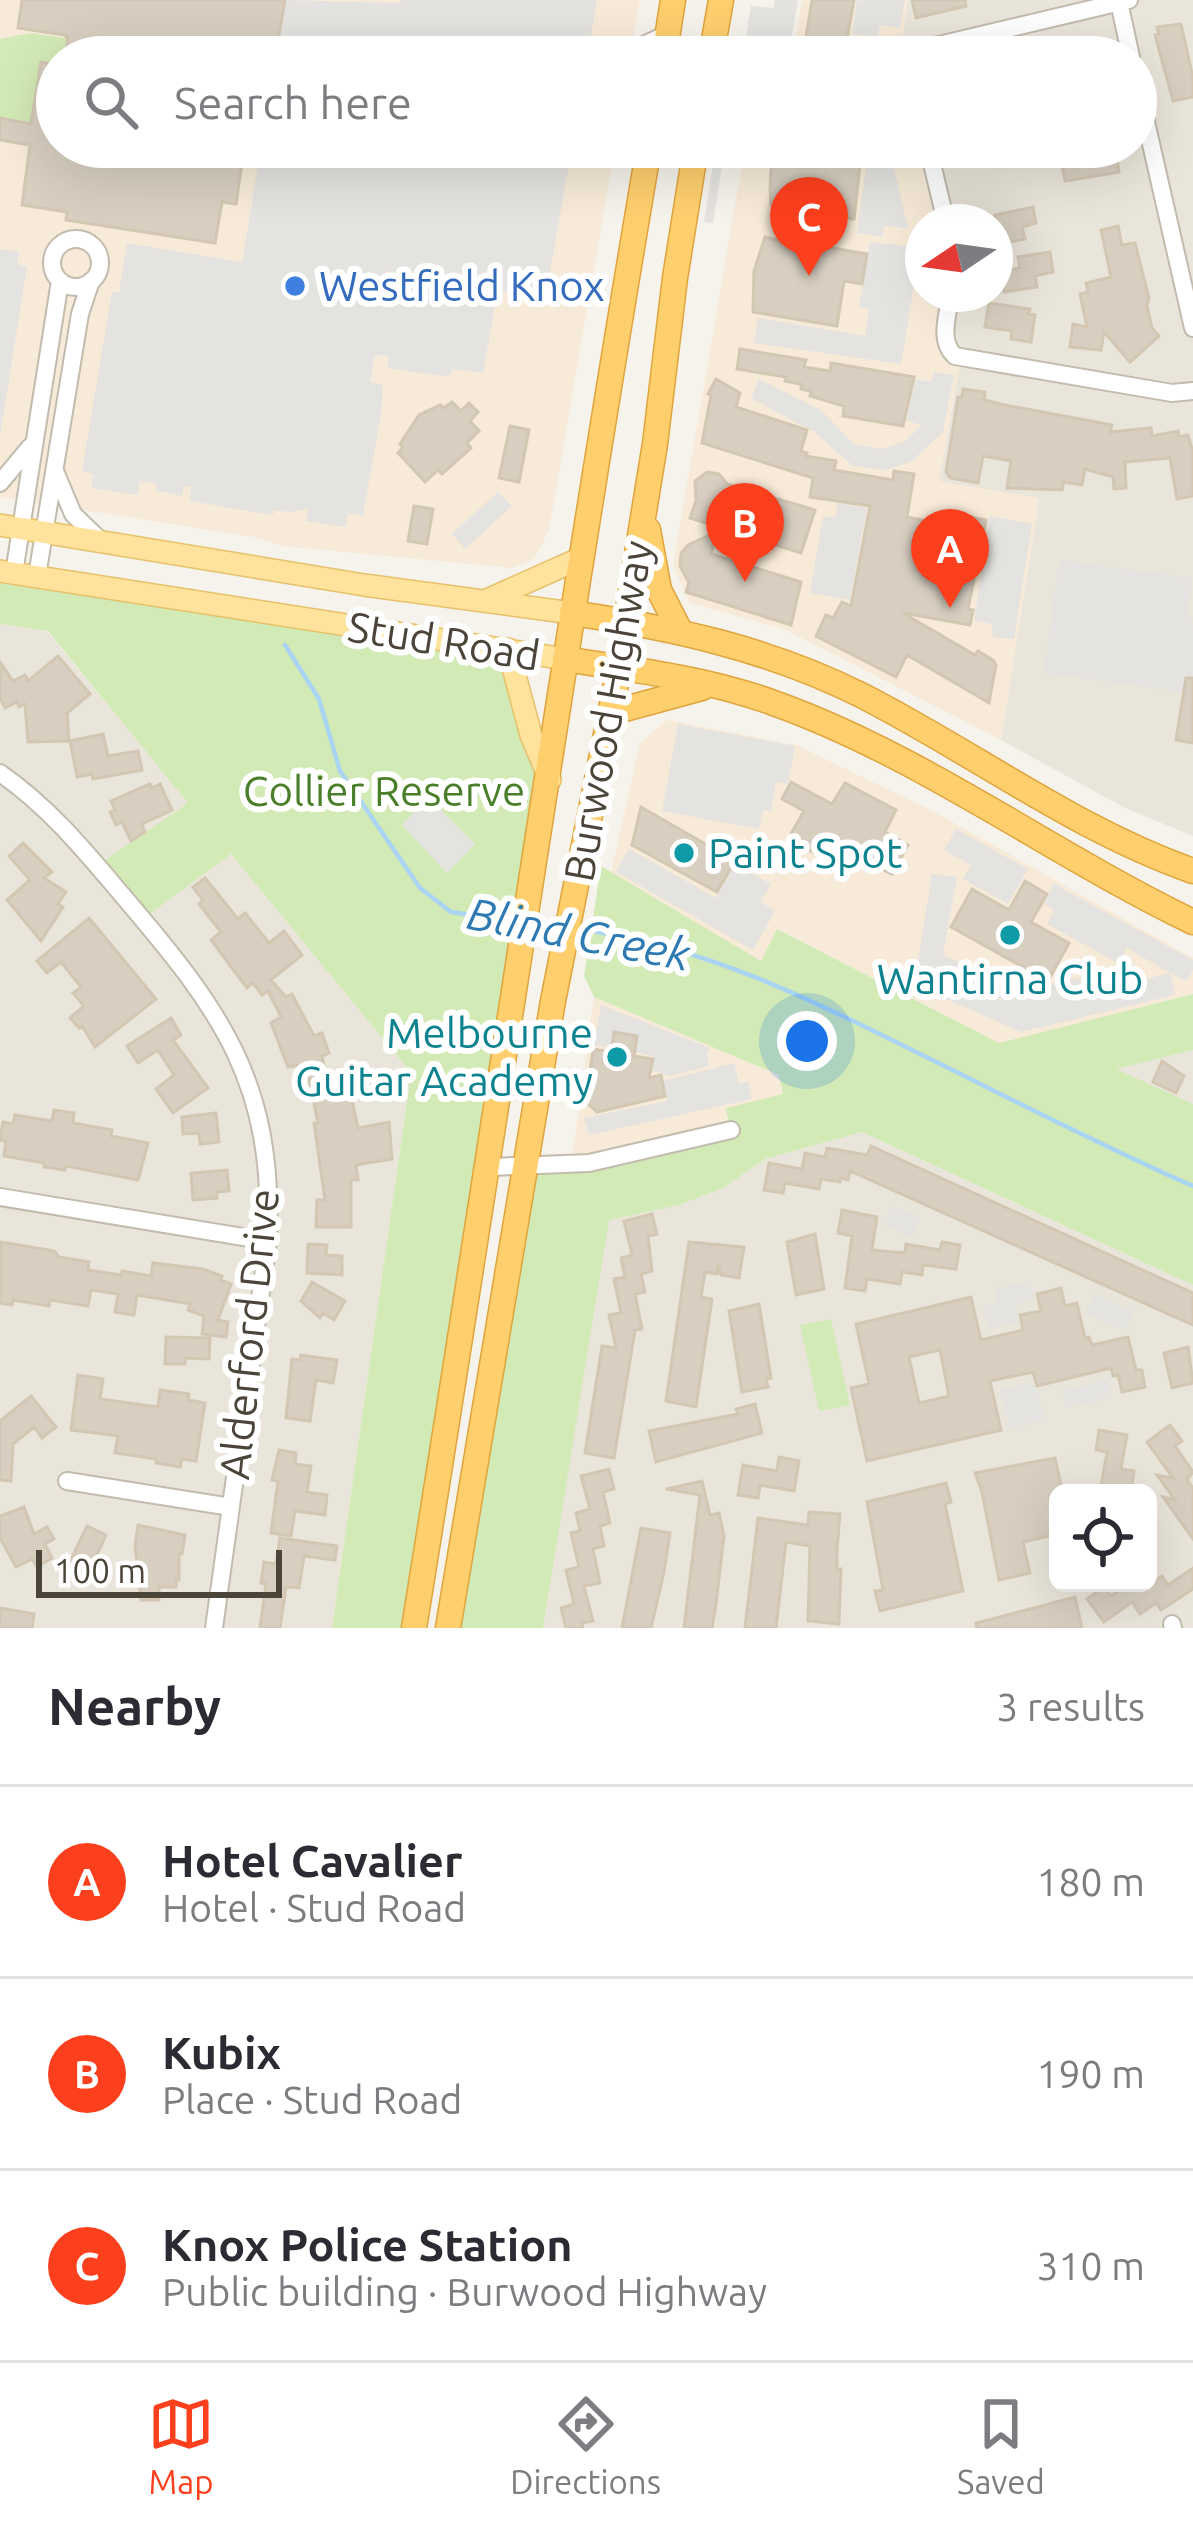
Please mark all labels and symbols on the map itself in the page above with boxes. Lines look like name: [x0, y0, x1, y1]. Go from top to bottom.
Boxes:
pin: C: [770, 177, 848, 276]
north arrow: [905, 204, 1013, 312]
place label: Westfield Knox: [319, 262, 605, 309]
marker: Westfield Knox: [282, 273, 308, 299]
pin: B: [706, 483, 784, 582]
pin: A: [911, 509, 989, 608]
street label: Burwood Highway: [554, 537, 661, 885]
street label: Stud Road: [345, 602, 543, 679]
park label: Collier Reserve: [243, 767, 525, 814]
place label: Paint Spot: [708, 829, 902, 876]
marker: Paint Spot: [671, 840, 697, 866]
water label: Blind Creek: [463, 887, 695, 980]
marker: Wantirna Club: [997, 922, 1023, 948]
place label: Wantirna Club: [877, 955, 1143, 1002]
place label: Melbourne Guitar Academy: [295, 1009, 593, 1104]
your location: [777, 1011, 837, 1071]
marker: Melbourne Guitar Academy: [604, 1044, 630, 1070]
street label: Alderford Drive: [210, 1186, 287, 1482]
scale bar: [36, 1544, 282, 1597]

